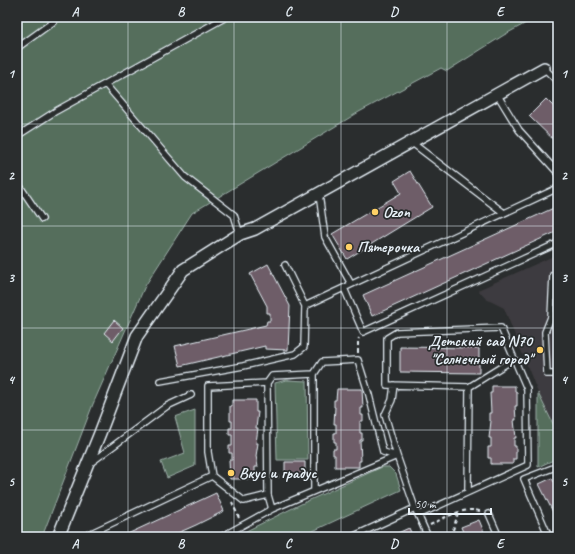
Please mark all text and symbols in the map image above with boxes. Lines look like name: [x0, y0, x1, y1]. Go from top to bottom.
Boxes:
text: A: [72, 4, 80, 20]
text: B: [178, 4, 186, 20]
text: C: [285, 4, 293, 20]
text: D: [390, 4, 399, 20]
text: E: [497, 4, 506, 20]
text: 1: [8, 66, 16, 82]
text: 1: [561, 66, 569, 82]
text: 2: [8, 168, 15, 184]
text: 2: [561, 168, 568, 184]
place label: Ozon: [383, 202, 410, 222]
marker: Ozon: [370, 207, 380, 217]
place label: Пятерочка: [357, 237, 421, 257]
marker: Пятерочка: [344, 242, 354, 252]
text: 3: [8, 270, 15, 286]
text: 3: [561, 270, 568, 286]
place label: Детский сад N70 "Солнечный город": [428, 331, 536, 369]
marker: Детский сад N70 "Солнечный город": [535, 345, 545, 355]
text: 4: [8, 372, 16, 388]
text: 4: [561, 372, 569, 388]
place label: Вкус и градус: [239, 463, 317, 483]
marker: Вкус и градус: [226, 468, 236, 478]
text: 5: [8, 474, 15, 490]
text: 5: [561, 474, 568, 490]
scale bar: [409, 490, 491, 516]
text: 50 m: [415, 496, 437, 512]
text: A: [72, 536, 80, 552]
text: B: [178, 536, 186, 552]
text: C: [285, 536, 293, 552]
text: D: [390, 536, 399, 552]
text: E: [497, 536, 506, 552]

